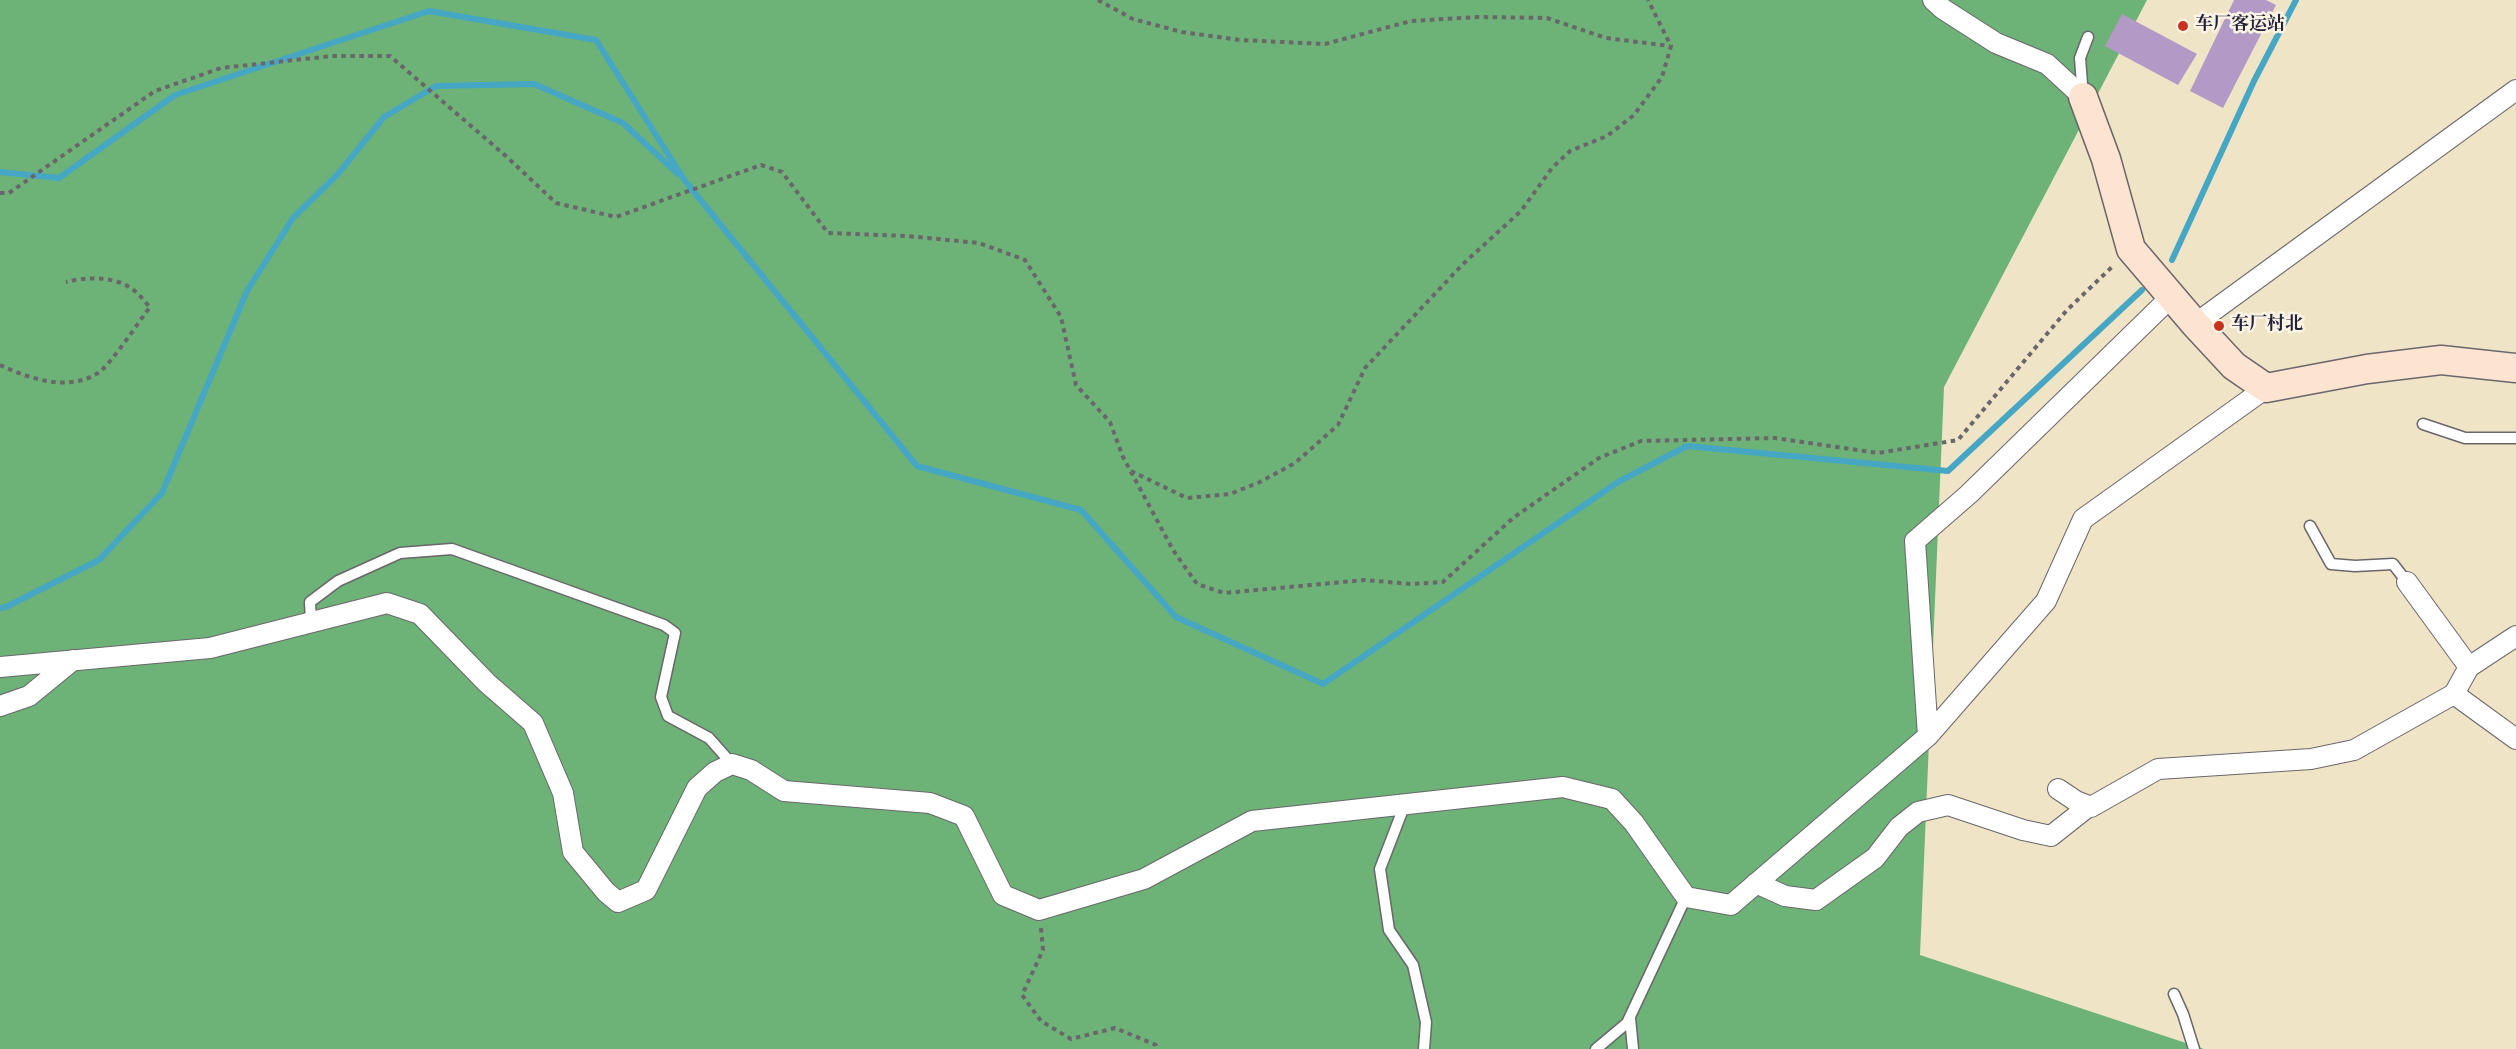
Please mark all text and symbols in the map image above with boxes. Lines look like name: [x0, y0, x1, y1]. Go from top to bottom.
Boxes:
place label: 车厂客运站: [2195, 15, 2285, 37]
marker: 车厂客运站: [2176, 19, 2190, 33]
place label: 车厂村北: [2231, 315, 2303, 337]
marker: 车厂村北: [2212, 319, 2226, 333]

